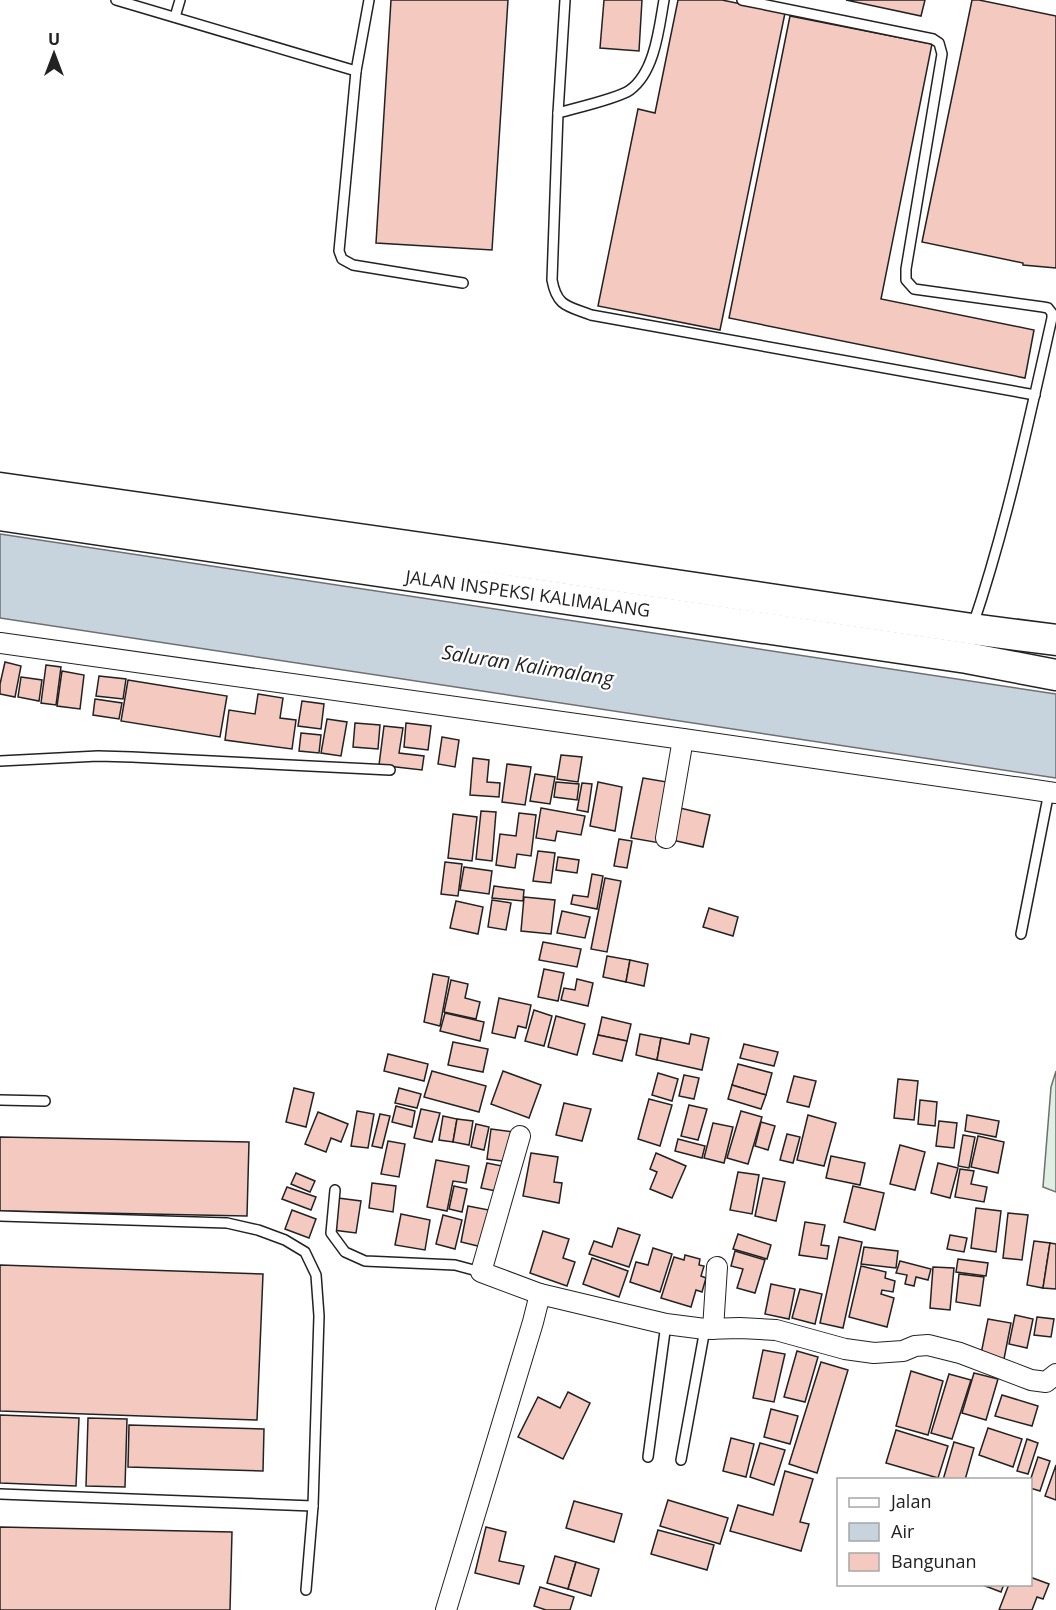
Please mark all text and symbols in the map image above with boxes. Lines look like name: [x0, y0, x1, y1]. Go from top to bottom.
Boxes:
north arrow: [24, 24, 84, 84]
text: U: [48, 28, 60, 50]
street label: JALAN INSPEKSI KALIMALANG: [402, 564, 652, 622]
water label: Saluran Kalimalang: [440, 638, 616, 692]
legend: [837, 1478, 1032, 1586]
text: Jalan: [889, 1489, 931, 1513]
text: Air: [891, 1519, 915, 1543]
text: Bangunan: [891, 1549, 977, 1573]

